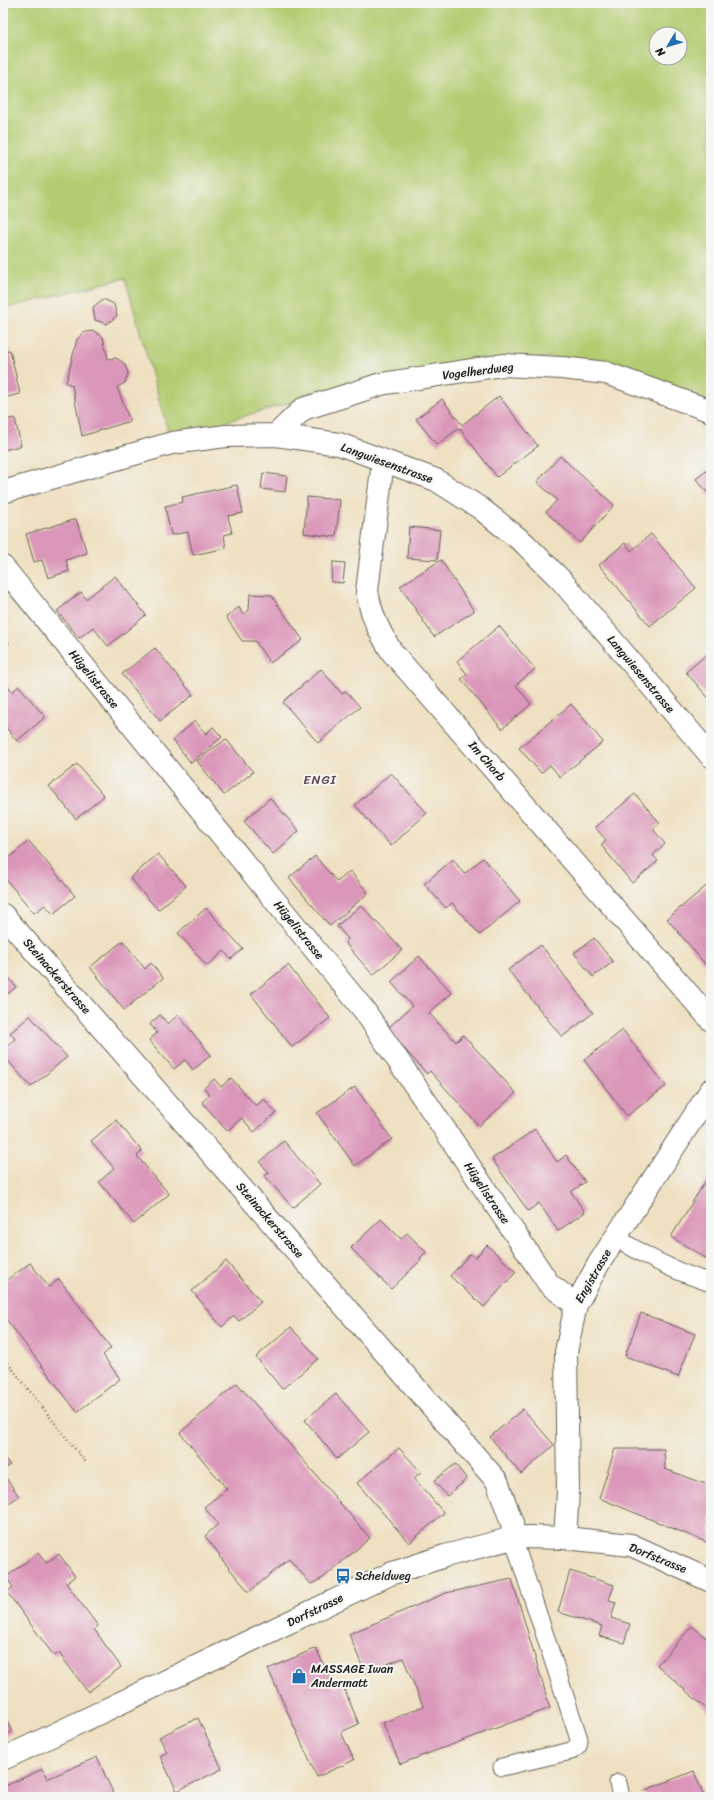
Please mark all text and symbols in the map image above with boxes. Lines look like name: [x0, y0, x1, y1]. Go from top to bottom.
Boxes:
north arrow: [648, 26, 688, 66]
text: N: [650, 43, 671, 61]
street label: Vogelherdweg: [441, 356, 515, 386]
street label: Langwiesenstrasse: [338, 436, 437, 490]
street label: Langwiesenstrasse: [601, 630, 681, 718]
street label: Hügelistrasse: [63, 644, 125, 714]
street label: Im Chorb: [462, 735, 511, 787]
district label: ENGI: [303, 768, 337, 791]
street label: Hügelistrasse: [268, 895, 330, 965]
street label: Steinackerstrasse: [17, 933, 97, 1019]
street label: Hügelistrasse: [458, 1157, 516, 1229]
street label: Steinackerstrasse: [230, 1177, 310, 1263]
street label: Engistrasse: [569, 1244, 618, 1307]
street label: Dorfstrasse: [626, 1536, 690, 1580]
place label: Scheidweg: [355, 1565, 411, 1587]
bus stop icon: Scheidweg: [334, 1567, 352, 1585]
street label: Dorfstrasse: [283, 1587, 347, 1633]
place label: MASSAGE Iwan Andermatt: [310, 1658, 394, 1694]
shop icon: MASSAGE Iwan Andermatt: [290, 1667, 308, 1685]

